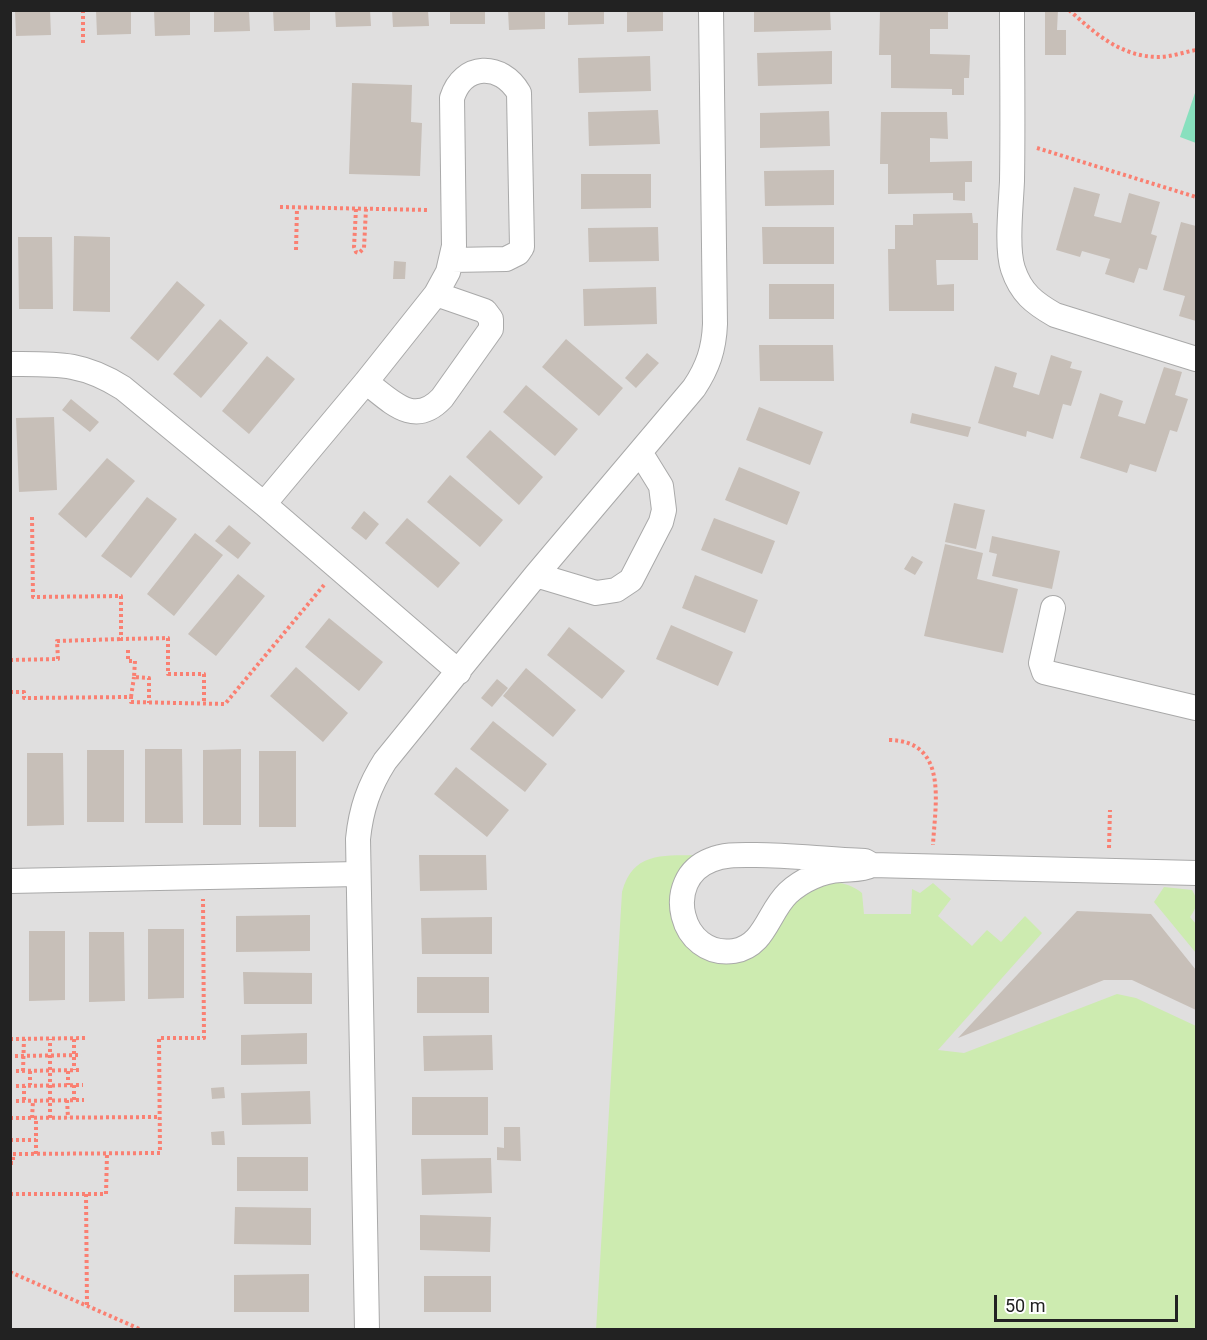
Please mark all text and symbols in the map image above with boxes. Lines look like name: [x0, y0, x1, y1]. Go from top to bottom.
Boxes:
scale bar: [997, 1283, 1182, 1321]
text: 50 m: [1005, 1295, 1045, 1316]

